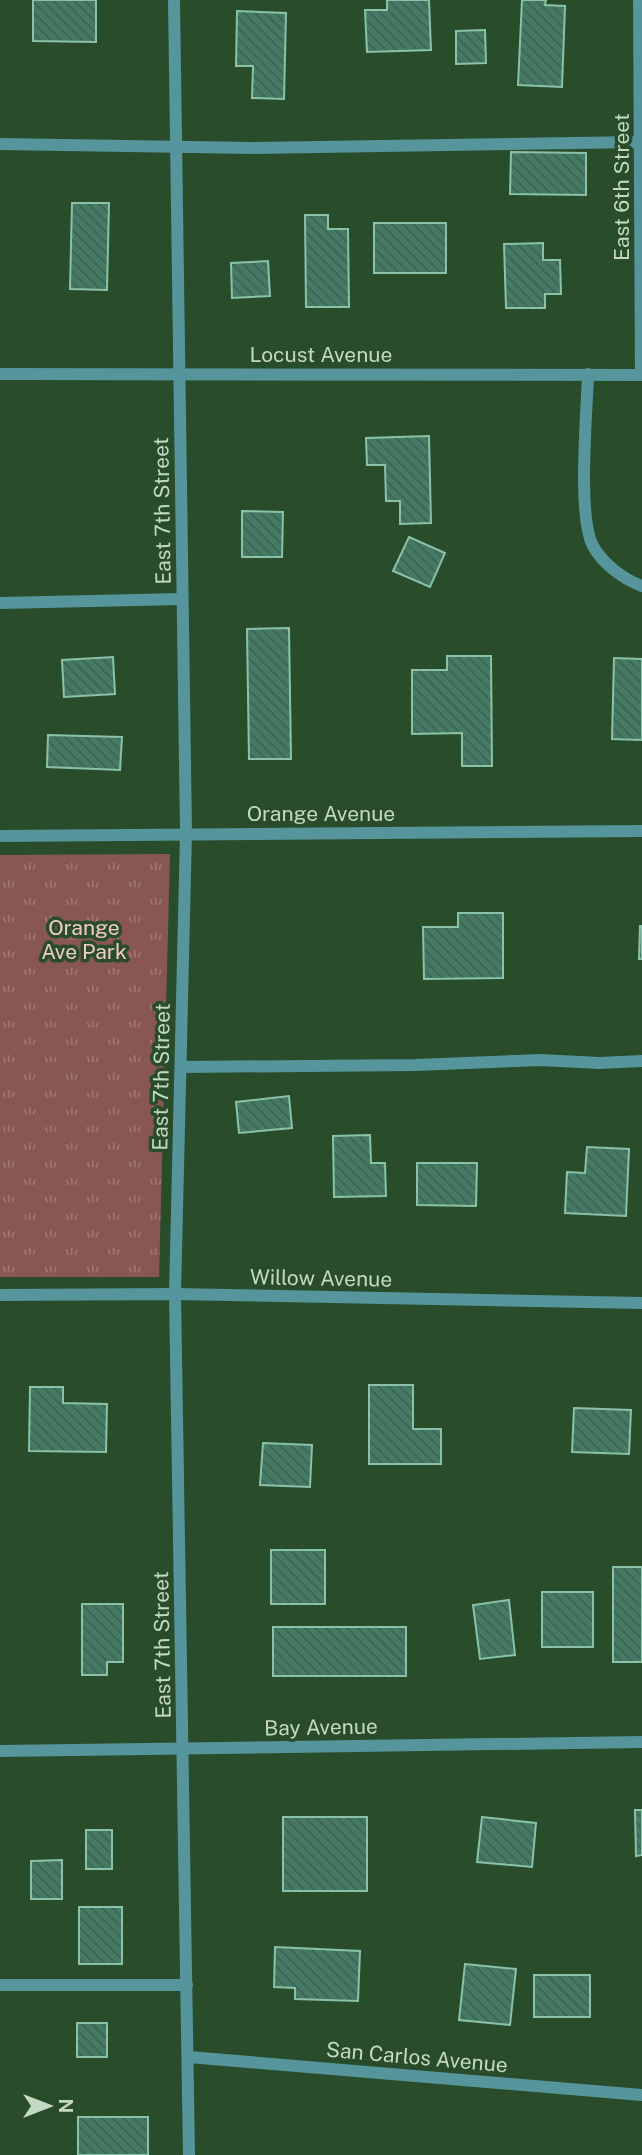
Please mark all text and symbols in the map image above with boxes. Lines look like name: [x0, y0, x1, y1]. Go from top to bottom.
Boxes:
street label: East 6th Street: [609, 113, 634, 261]
street label: Locust Avenue: [250, 342, 392, 367]
street label: East 7th Street: [148, 437, 176, 585]
street label: Orange Avenue: [247, 801, 395, 826]
park label: Orange Ave Park: [41, 915, 127, 964]
street label: East 7th Street: [147, 1003, 175, 1151]
street label: Willow Avenue: [250, 1264, 392, 1292]
street label: East 7th Street: [148, 1571, 176, 1719]
street label: Bay Avenue: [264, 1714, 378, 1740]
street label: San Carlos Avenue: [325, 2037, 509, 2077]
north arrow: [14, 2071, 84, 2141]
text: N: [55, 2099, 77, 2113]

